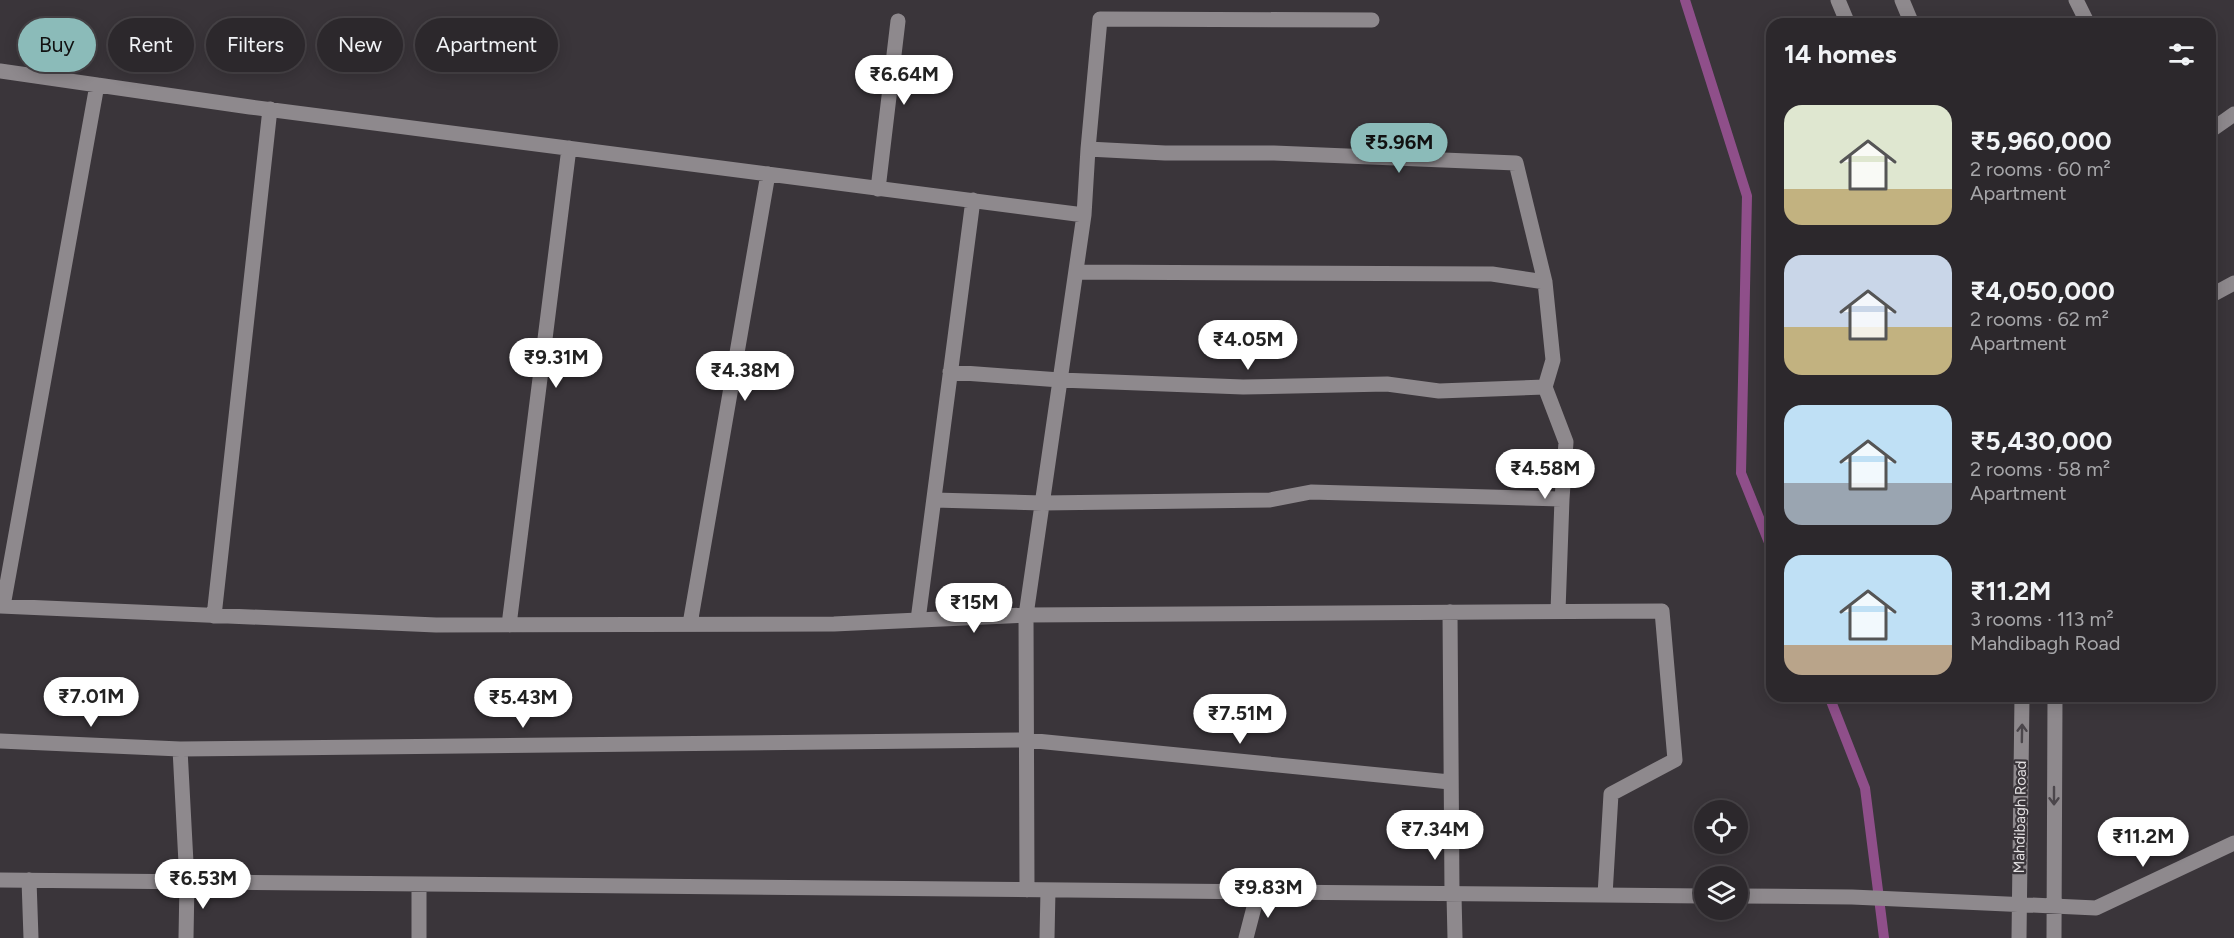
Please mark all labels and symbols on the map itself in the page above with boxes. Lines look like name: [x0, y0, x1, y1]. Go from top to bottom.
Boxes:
pin: ₹6.64M: [855, 55, 953, 106]
pin: ₹5.96M: [1350, 123, 1448, 174]
pin: ₹4.05M: [1199, 320, 1297, 371]
pin: ₹9.31M: [507, 338, 605, 389]
pin: ₹4.38M: [696, 351, 794, 402]
pin: ₹4.58M: [1496, 449, 1594, 500]
pin: ₹15M: [938, 583, 1010, 634]
pin: ₹7.01M: [42, 677, 140, 728]
pin: ₹5.43M: [474, 678, 572, 729]
pin: ₹7.51M: [1191, 694, 1289, 745]
one-way arrow: [2016, 723, 2028, 743]
street label: Mahdibagh Road: [2010, 760, 2030, 874]
one-way arrow: [2048, 786, 2060, 806]
pin: ₹7.34M: [1386, 810, 1484, 861]
pin: ₹11.2M: [2094, 817, 2192, 868]
pin: ₹6.53M: [154, 859, 252, 910]
pin: ₹9.83M: [1219, 868, 1317, 919]

